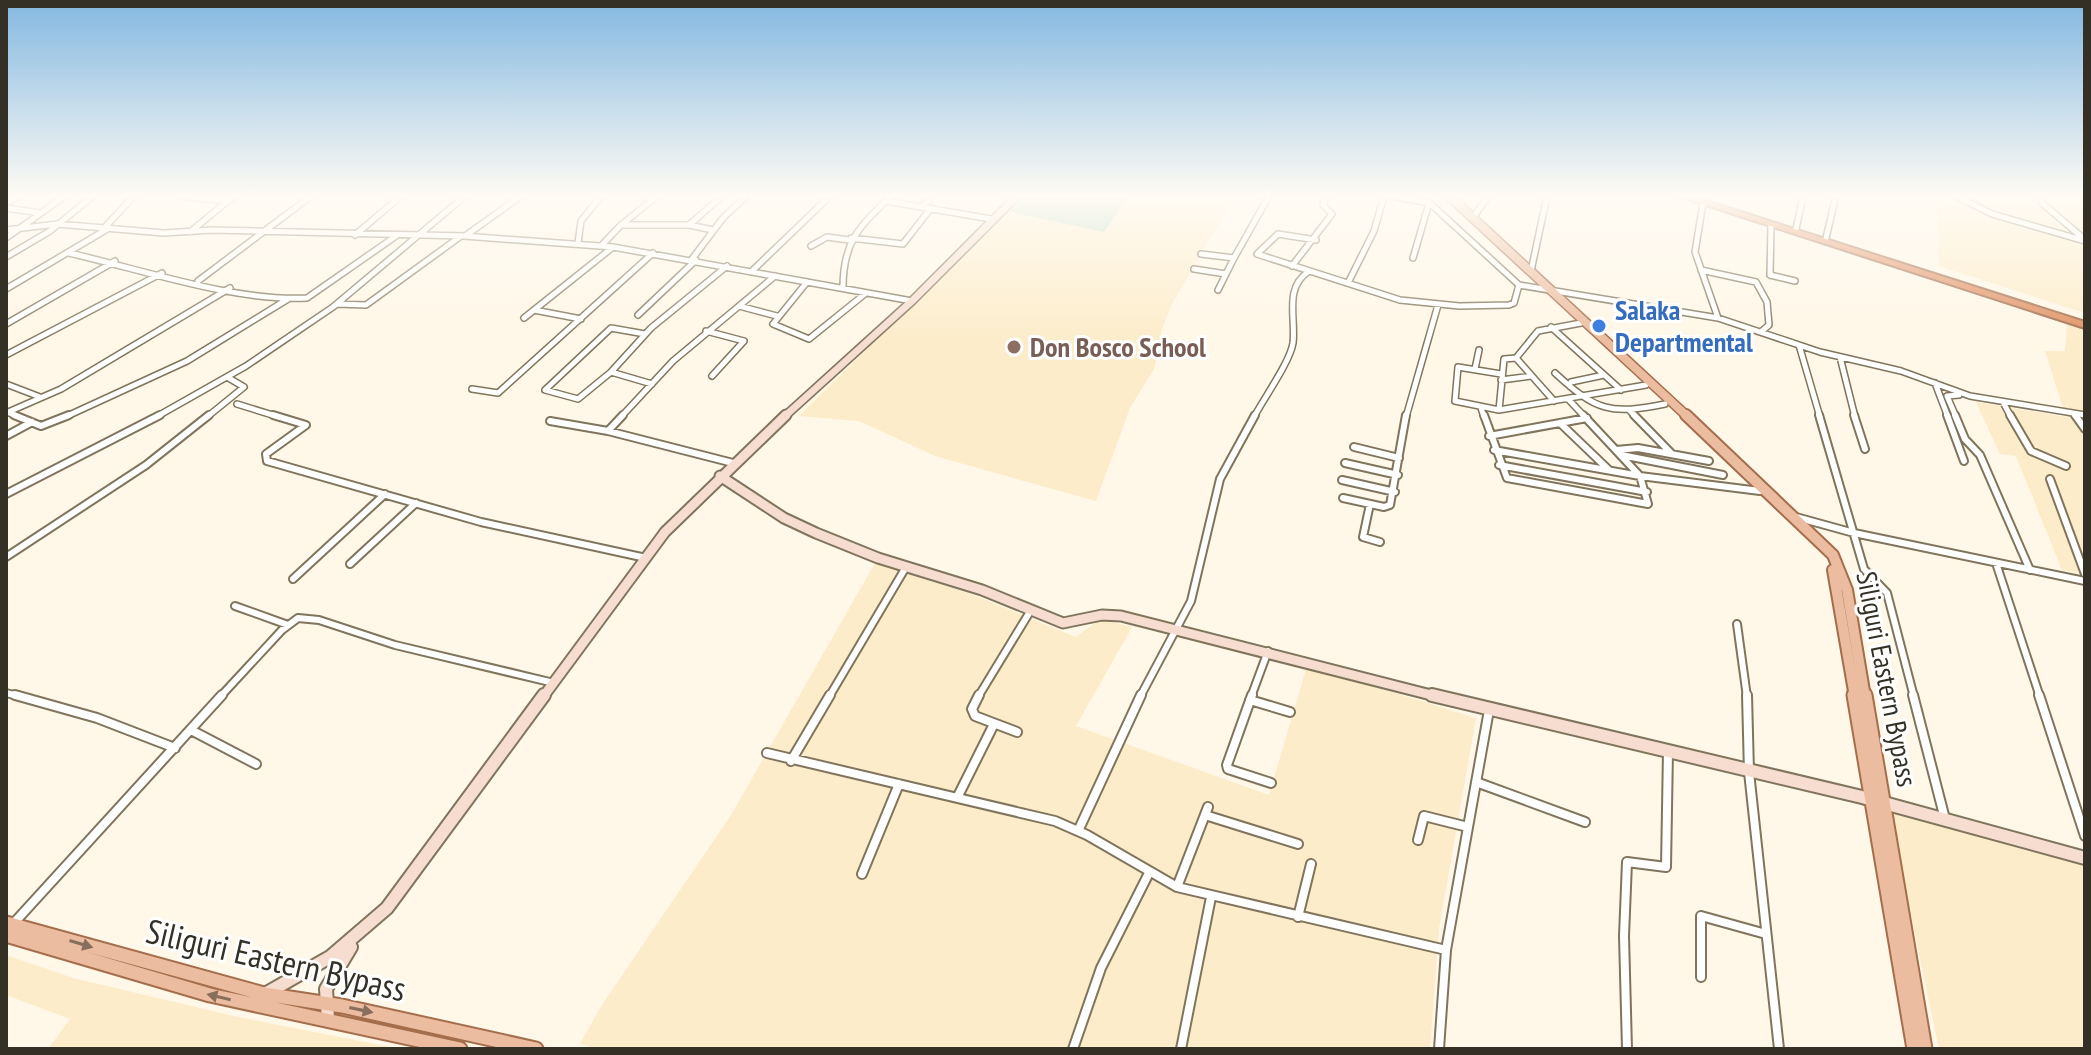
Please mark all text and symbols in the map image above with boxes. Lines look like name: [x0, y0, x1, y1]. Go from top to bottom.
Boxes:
place label: Salaka Departmental: [1615, 291, 1753, 360]
marker: Salaka Departmental: [1590, 317, 1608, 335]
place label: Don Bosco School: [1030, 328, 1206, 365]
marker: Don Bosco School: [1005, 338, 1023, 356]
street label: Siliguri Eastern Bypass: [1849, 568, 1926, 790]
street label: Siliguri Eastern Bypass: [142, 908, 410, 1010]
one-way arrow: [69, 938, 93, 951]
one-way arrow: [207, 990, 232, 1003]
one-way arrow: [348, 1004, 373, 1017]

